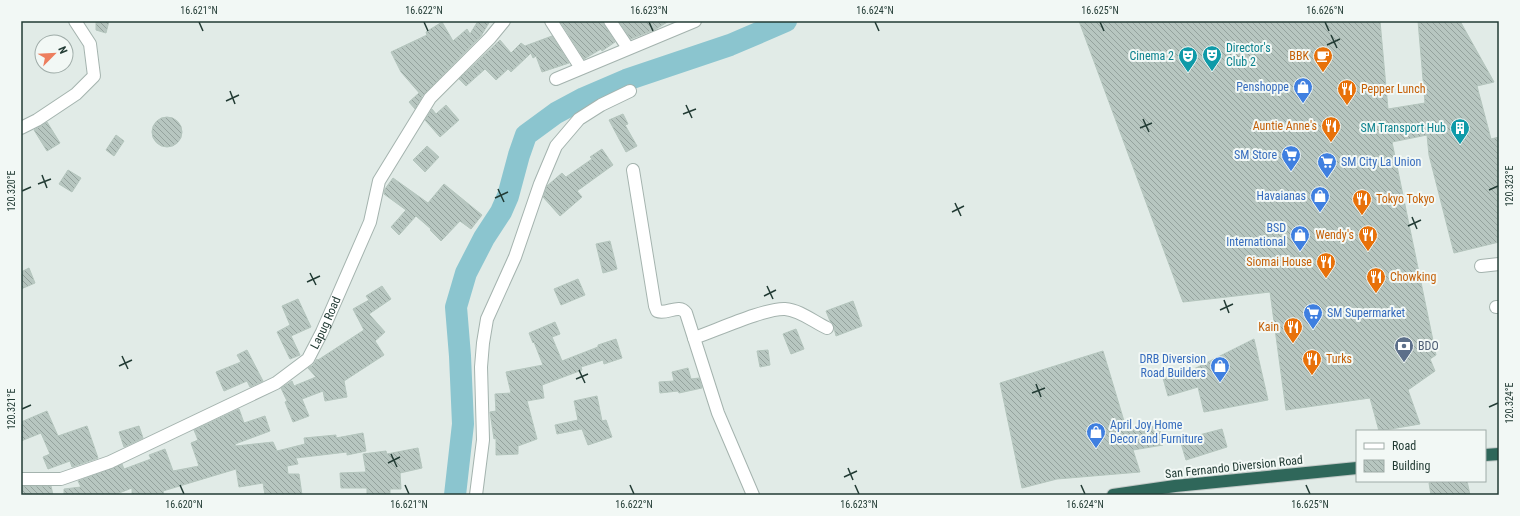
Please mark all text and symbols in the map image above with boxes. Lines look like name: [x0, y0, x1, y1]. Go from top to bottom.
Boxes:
text: 16.621°N: [180, 5, 218, 16]
text: 16.622°N: [405, 5, 443, 16]
text: 16.623°N: [630, 5, 668, 16]
text: 16.624°N: [856, 5, 894, 16]
text: 16.625°N: [1081, 5, 1119, 16]
text: 16.626°N: [1306, 5, 1344, 16]
north arrow: [34, 34, 74, 74]
place label: Director's Club 2: [1226, 41, 1271, 69]
text: N: [55, 44, 70, 56]
theatre icon: Director's Club 2: [1201, 44, 1223, 72]
theatre icon: Cinema 2: [1177, 45, 1199, 73]
cafe icon: BBK: [1312, 45, 1334, 73]
place label: Cinema 2: [1130, 49, 1174, 63]
place label: BBK: [1289, 49, 1309, 63]
shop icon: Penshoppe: [1292, 76, 1314, 104]
restaurant icon: Pepper Lunch: [1336, 78, 1358, 106]
place label: Penshoppe: [1236, 80, 1289, 94]
place label: Pepper Lunch: [1361, 82, 1426, 96]
restaurant icon: Auntie Anne's: [1320, 115, 1342, 143]
building icon: SM Transport Hub: [1449, 117, 1471, 145]
place label: Auntie Anne's: [1253, 119, 1317, 133]
place label: SM Transport Hub: [1361, 121, 1446, 135]
supermarket icon: SM Store: [1280, 144, 1302, 172]
place label: SM Store: [1234, 148, 1277, 162]
supermarket icon: SM City La Union: [1316, 151, 1338, 179]
place label: SM City La Union: [1341, 155, 1421, 169]
text: 120.323°E: [1504, 165, 1515, 206]
text: 120.320°E: [6, 170, 17, 211]
shop icon: Havaianas: [1309, 185, 1331, 213]
restaurant icon: Tokyo Tokyo: [1351, 188, 1373, 216]
place label: Havaianas: [1257, 189, 1306, 203]
place label: Tokyo Tokyo: [1376, 192, 1435, 206]
place label: BSD International: [1226, 221, 1286, 249]
shop icon: BSD International: [1289, 224, 1311, 252]
restaurant icon: Wendy's: [1357, 224, 1379, 252]
place label: Wendy's: [1315, 228, 1354, 242]
restaurant icon: Siomai House: [1315, 251, 1337, 279]
place label: Siomai House: [1246, 255, 1312, 269]
restaurant icon: Chowking: [1365, 266, 1387, 294]
place label: Chowking: [1390, 270, 1436, 284]
street label: Lapug Road: [307, 294, 344, 351]
supermarket icon: SM Supermarket: [1302, 302, 1324, 330]
place label: SM Supermarket: [1327, 306, 1406, 320]
restaurant icon: Kain: [1282, 316, 1304, 344]
place label: Kain: [1258, 320, 1279, 334]
bank icon: BDO: [1393, 335, 1415, 363]
place label: BDO: [1418, 339, 1439, 353]
restaurant icon: Turks: [1301, 348, 1323, 376]
place label: DRB Diversion Road Builders: [1139, 352, 1206, 380]
place label: Turks: [1326, 352, 1352, 366]
shop icon: DRB Diversion Road Builders: [1209, 355, 1231, 383]
text: 120.324°E: [1504, 382, 1515, 423]
text: 120.321°E: [6, 388, 17, 429]
place label: April Joy Home Decor and Furniture: [1110, 418, 1203, 446]
shop icon: April Joy Home Decor and Furniture: [1085, 421, 1107, 449]
legend: [1356, 430, 1486, 482]
text: Road: [1392, 439, 1416, 453]
street label: San Fernando Diversion Road: [1164, 453, 1304, 481]
text: Building: [1392, 459, 1430, 473]
text: 16.620°N: [165, 499, 203, 510]
text: 16.621°N: [390, 499, 428, 510]
text: 16.622°N: [615, 499, 653, 510]
text: 16.623°N: [840, 499, 878, 510]
text: 16.624°N: [1066, 499, 1104, 510]
text: 16.625°N: [1291, 499, 1329, 510]

